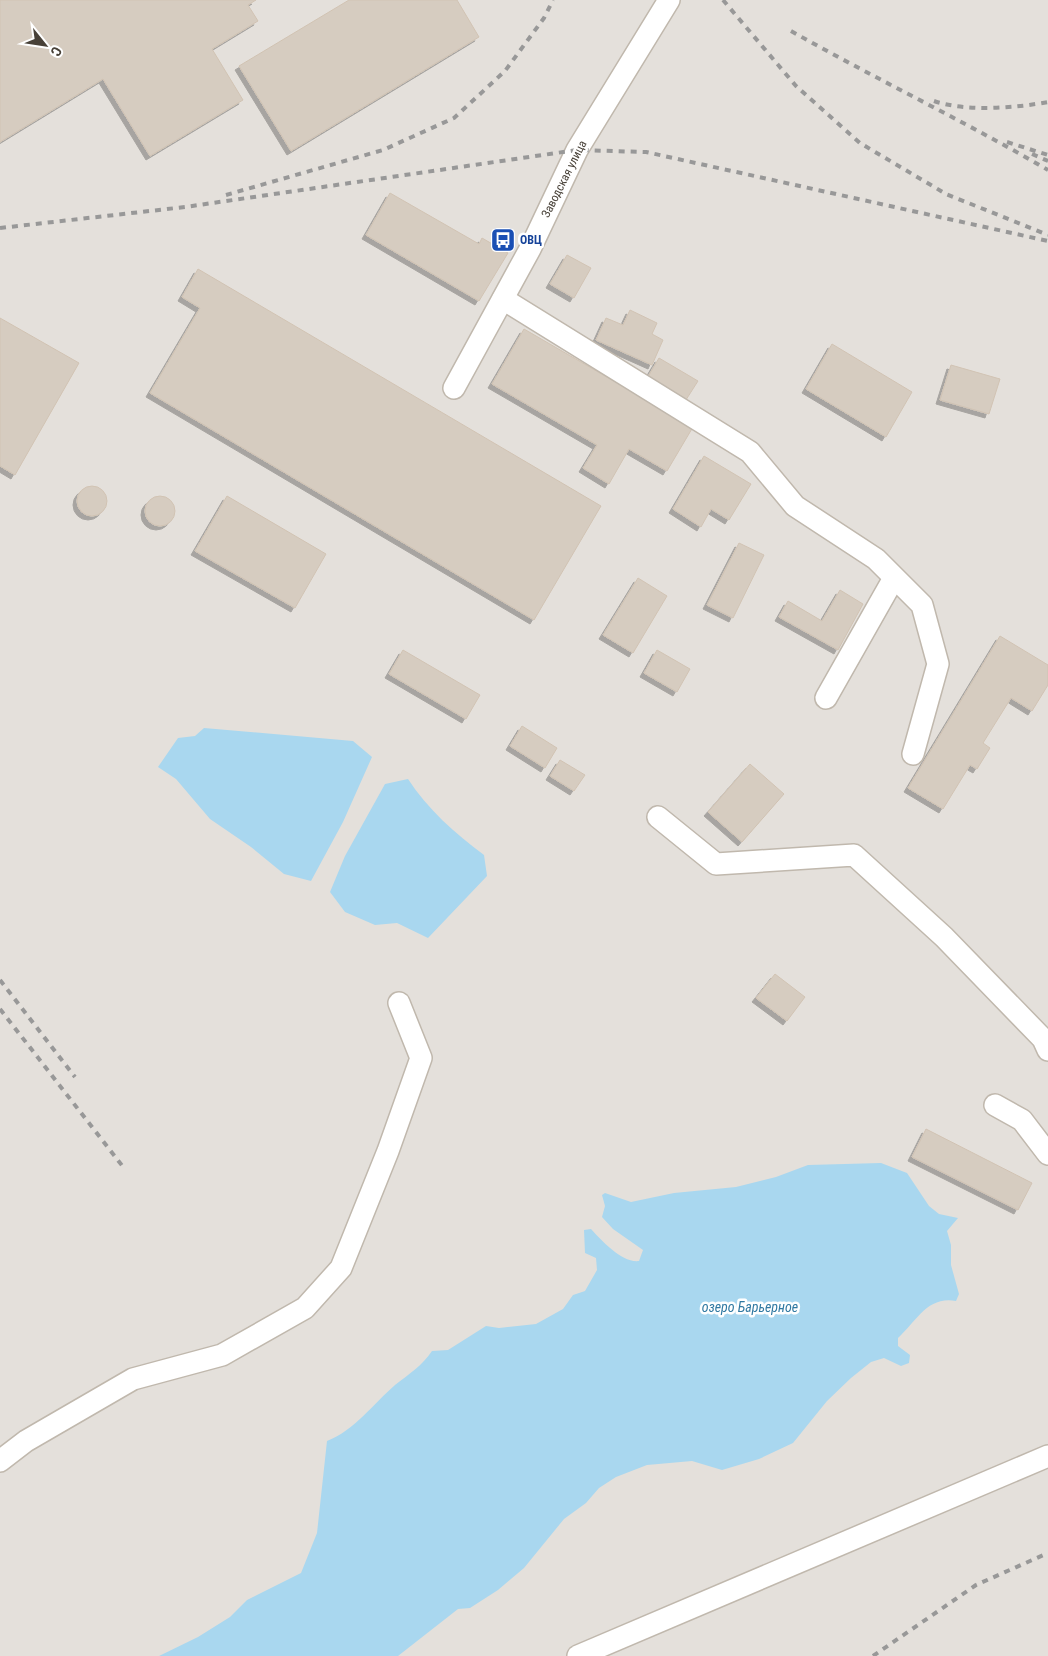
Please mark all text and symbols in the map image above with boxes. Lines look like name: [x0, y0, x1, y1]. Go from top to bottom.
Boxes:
north arrow: [20, 20, 70, 70]
text: С: [47, 44, 65, 59]
street label: Заводская улица: [539, 138, 590, 220]
bus stop icon: ОВЦ: [490, 227, 516, 253]
place label: ОВЦ: [520, 233, 542, 247]
water label: озеро Барьерное: [702, 1299, 798, 1315]

